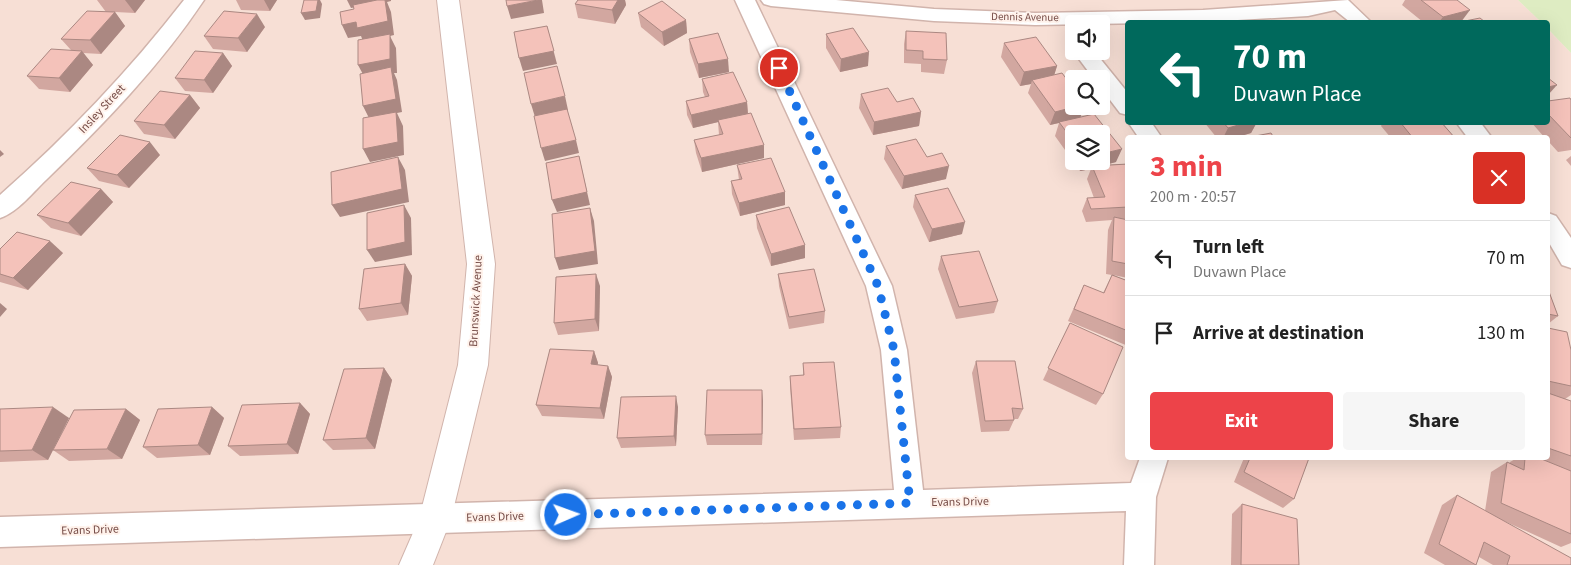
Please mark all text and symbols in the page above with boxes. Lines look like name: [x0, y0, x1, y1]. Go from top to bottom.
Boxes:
street label: Dennis Avenue: [991, 9, 1060, 25]
map controls: [1065, 15, 1110, 170]
button: sound: [1065, 15, 1110, 60]
text: 70 m: [1233, 32, 1307, 82]
icon: left: [1150, 40, 1215, 105]
pin: [758, 47, 800, 89]
icon: arrive: [765, 54, 793, 82]
button: search: [1065, 70, 1110, 115]
text: Duvawn Place: [1233, 78, 1361, 110]
street label: Insley Street: [75, 81, 129, 137]
button: layers: [1065, 125, 1110, 170]
text: 3 min: [1150, 145, 1223, 188]
button: close: [1473, 152, 1525, 204]
text: 200 m · 20:57: [1150, 186, 1237, 208]
text: Turn left: [1193, 234, 1264, 261]
icon: left: [1150, 244, 1178, 272]
text: 70 m: [1487, 245, 1525, 272]
street label: Brunswick Avenue: [465, 255, 487, 347]
text: Duvawn Place: [1193, 261, 1286, 283]
icon: arrive: [1150, 319, 1178, 347]
text: Arrive at destination: [1193, 320, 1364, 347]
text: 130 m: [1477, 320, 1525, 347]
button: Exit: [1150, 392, 1333, 450]
button: Share: [1343, 392, 1525, 450]
position arrow: [539, 488, 591, 540]
street label: Evans Drive: [931, 493, 989, 511]
street label: Evans Drive: [466, 507, 524, 527]
street label: Evans Drive: [61, 520, 119, 540]

